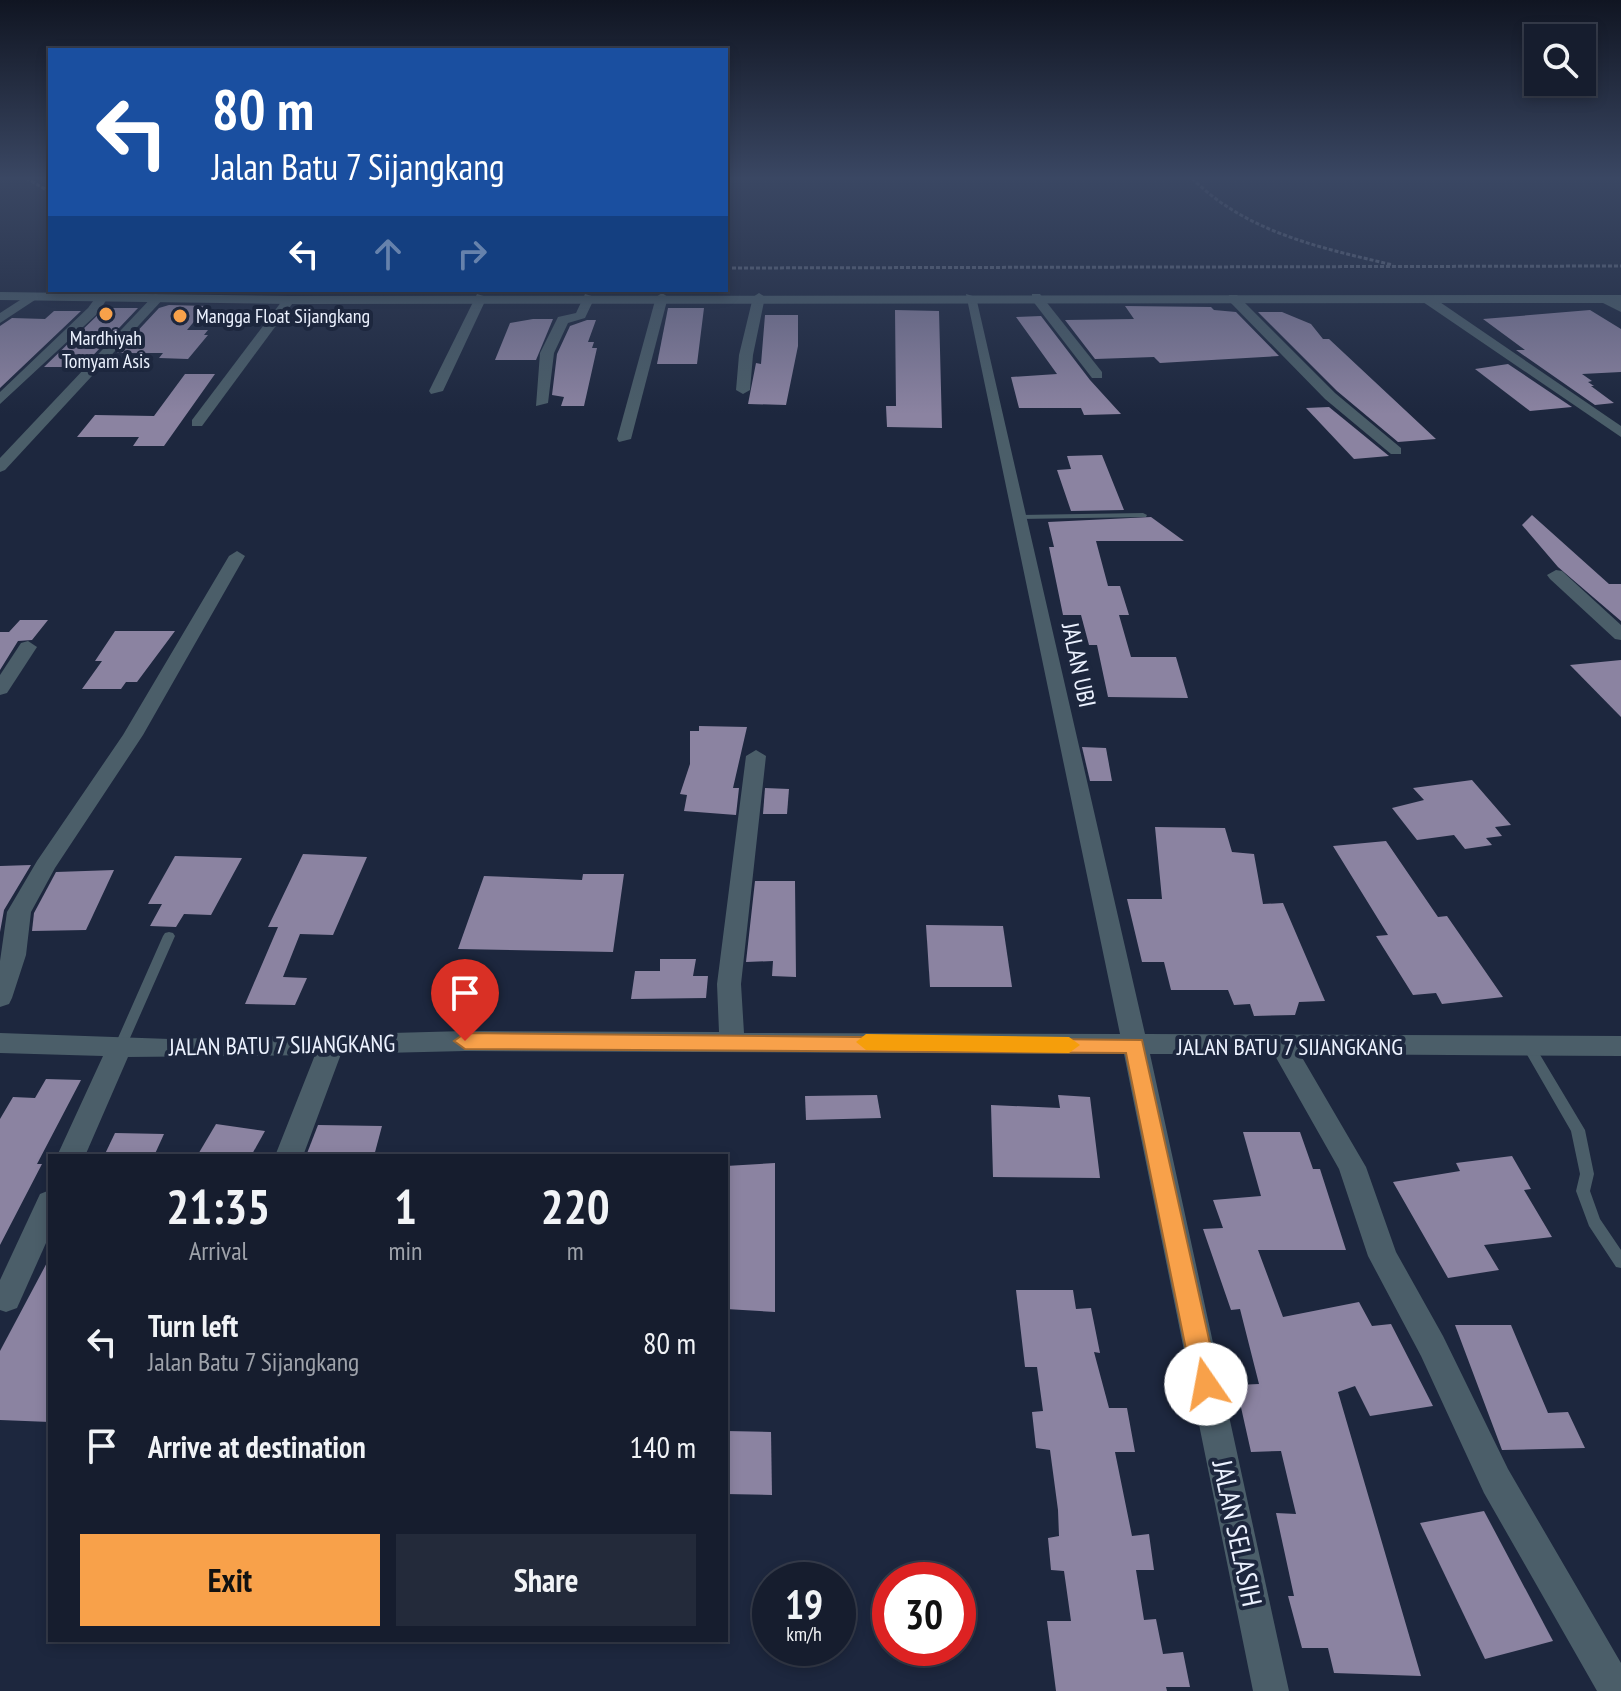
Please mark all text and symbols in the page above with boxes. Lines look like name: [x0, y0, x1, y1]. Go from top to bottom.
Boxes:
map controls: [1524, 24, 1596, 96]
button: search: [1524, 24, 1596, 96]
text: 80 m: [212, 73, 314, 145]
icon: left: [80, 80, 184, 184]
text: Jalan Batu 7 Sijangkang: [212, 143, 505, 190]
icon: left: [282, 232, 326, 276]
icon: ahead: [366, 232, 410, 276]
icon: right: [450, 232, 494, 276]
place label: Mangga Float Sijangkang: [196, 303, 370, 329]
marker: Mardhiyah Tomyam Asis: [97, 305, 115, 323]
marker: Mangga Float Sijangkang: [171, 307, 189, 325]
place label: Mardhiyah Tomyam Asis: [62, 325, 150, 374]
street label: JALAN UBI: [1055, 619, 1103, 710]
pin: [431, 959, 499, 1041]
icon: arrive: [443, 971, 487, 1015]
street label: JALAN BATU 7 SIJANGKANG: [168, 1028, 395, 1062]
street label: JALAN BATU 7 SIJANGKANG: [1176, 1031, 1403, 1062]
text: 21:35: [166, 1175, 270, 1237]
text: 1: [394, 1175, 417, 1237]
text: 220: [541, 1175, 610, 1237]
text: Arrival: [189, 1234, 248, 1267]
text: min: [388, 1234, 422, 1267]
text: m: [567, 1234, 584, 1267]
text: Turn left: [148, 1306, 238, 1345]
icon: left: [80, 1320, 124, 1364]
text: 80 m: [643, 1323, 696, 1362]
position arrow: [1164, 1342, 1248, 1426]
text: Jalan Batu 7 Sijangkang: [148, 1345, 359, 1378]
icon: arrive: [80, 1424, 124, 1468]
text: Arrive at destination: [148, 1427, 366, 1466]
text: 140 m: [630, 1427, 696, 1466]
street label: JALAN SELASIH: [1204, 1456, 1272, 1610]
button: Exit: [80, 1534, 380, 1626]
button: Share: [396, 1534, 696, 1626]
speed limit sign: 30: [872, 1562, 976, 1666]
text: 19: [785, 1578, 823, 1630]
text: km/h: [786, 1621, 822, 1647]

